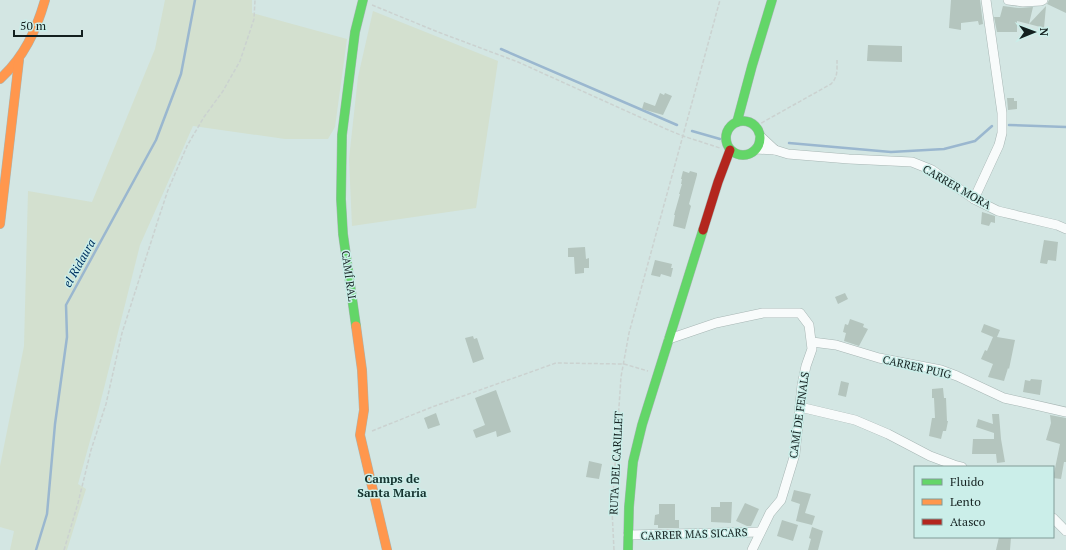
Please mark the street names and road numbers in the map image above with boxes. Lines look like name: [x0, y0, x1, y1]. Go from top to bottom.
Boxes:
street label: CARRER MORA: [920, 162, 994, 212]
street label: CAMÍ RAL: [339, 250, 359, 302]
street label: CARRER PUIG: [881, 352, 953, 382]
street label: CAMÍ DE FENALS: [786, 371, 812, 459]
street label: RUTA DEL CARILLET: [606, 411, 626, 515]
street label: CARRER MAS SICARS: [640, 525, 748, 543]

